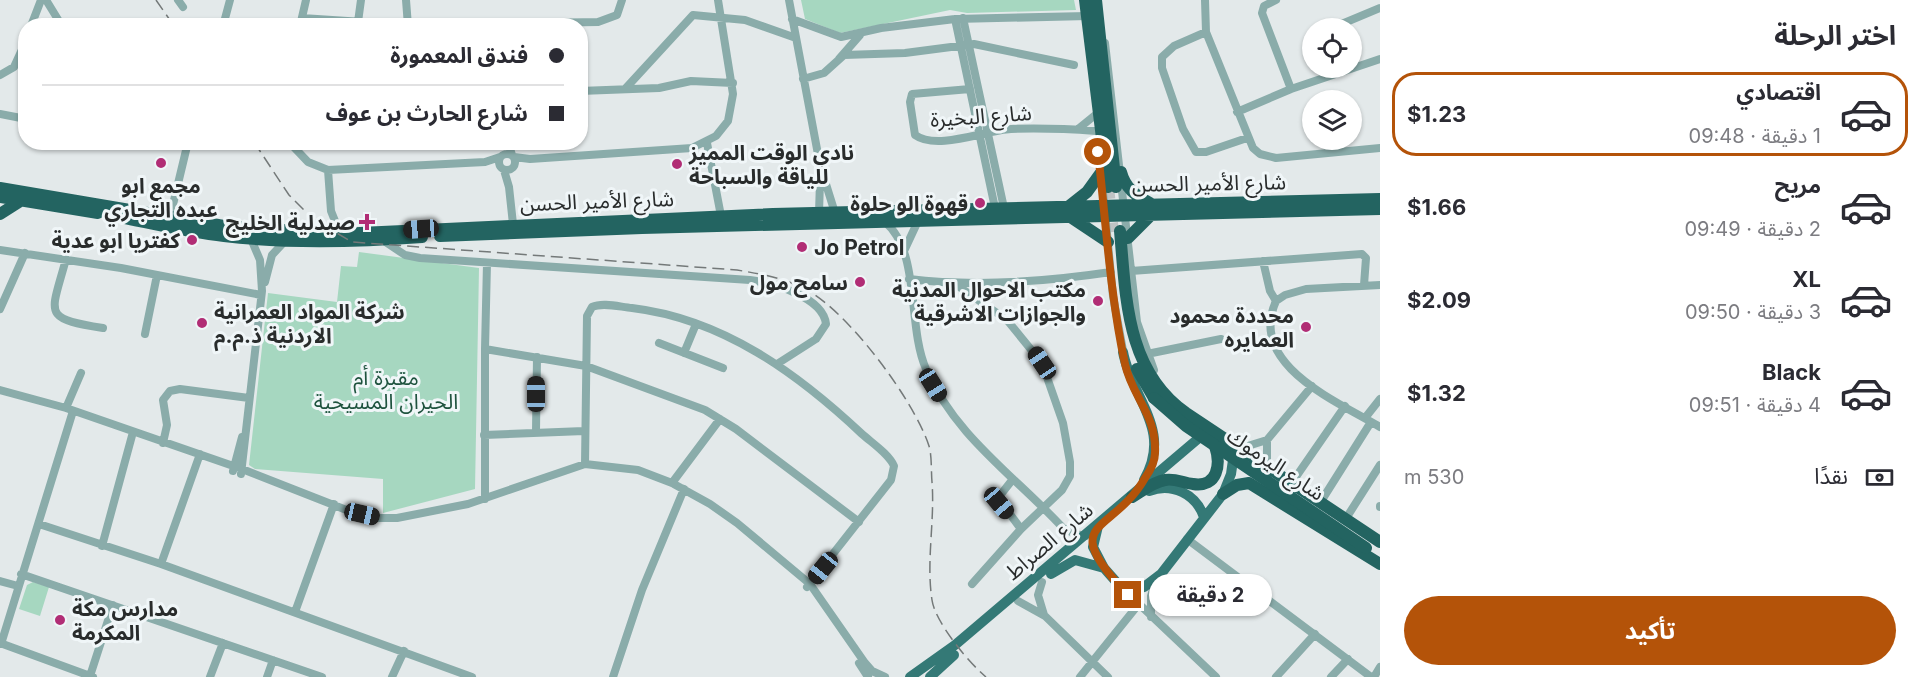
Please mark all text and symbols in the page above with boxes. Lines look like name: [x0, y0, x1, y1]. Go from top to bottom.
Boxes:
map controls: [1302, 18, 1362, 150]
button: locate: [1302, 18, 1362, 78]
text: اختر الرحلة: [1774, 19, 1896, 52]
text: فندق المعمورة: [390, 42, 528, 68]
text: اقتصادي: [1736, 79, 1821, 105]
icon: car: [1839, 87, 1893, 141]
button: layers: [1302, 90, 1362, 150]
text: شارع الحارث بن عوف: [325, 100, 528, 126]
street label: شارع البخيرة: [929, 100, 1033, 135]
text: $1.23: [1407, 101, 1466, 127]
text: 1 دقيقة · 09:48: [1689, 124, 1821, 148]
route start: [1084, 138, 1111, 165]
place label: نادي الوقت المميز للياقة والسباحة: [688, 140, 854, 189]
marker: مجمع ابو عبده التجاري: [154, 156, 168, 170]
marker: نادي الوقت المميز للياقة والسباحة: [670, 157, 684, 171]
street label: شارع الأمير الحسن: [1132, 169, 1286, 200]
text: مريح: [1775, 172, 1821, 198]
place label: مجمع ابو عبده التجاري: [104, 173, 218, 226]
icon: car: [1839, 180, 1893, 234]
street label: شارع الأمير الحسن: [520, 186, 675, 219]
place label: قهوة الو حلوة: [850, 191, 968, 216]
text: $1.66: [1407, 194, 1466, 220]
marker: قهوة الو حلوة: [973, 196, 987, 210]
place label: صيدلية الخليج: [225, 210, 355, 238]
marker: صيدلية الخليج: [360, 215, 374, 229]
text: 2 دقيقة · 09:49: [1684, 217, 1821, 241]
car: [402, 219, 440, 239]
place label: كفتريا ابو عدية: [51, 228, 180, 253]
marker: كفتريا ابو عدية: [185, 233, 199, 247]
place label: Jo Petrol: [814, 235, 904, 260]
marker: Jo Petrol: [795, 240, 809, 254]
text: XL: [1792, 266, 1821, 292]
place label: سامح مول: [750, 270, 848, 298]
icon: car: [1839, 273, 1893, 327]
marker: سامح مول: [853, 275, 867, 289]
place label: مكتب الاحوال المدنية والجوازات الاشرقية: [892, 277, 1086, 326]
text: $2.09: [1407, 287, 1471, 313]
marker: مكتب الاحوال المدنية والجوازات الاشرقية: [1091, 294, 1105, 308]
place label: شركة المواد العمرانية الاردنية ذ.م.م: [214, 299, 405, 352]
text: 3 دقيقة · 09:50: [1685, 300, 1821, 324]
place label: محددة محمود العمايره: [1169, 303, 1294, 352]
marker: شركة المواد العمرانية الاردنية ذ.م.م: [195, 316, 209, 330]
marker: محددة محمود العمايره: [1299, 320, 1313, 334]
car: [1024, 343, 1060, 383]
text: Black: [1762, 359, 1821, 385]
park label: مقبرة أم الحيران المسيحية: [314, 365, 458, 414]
car: [916, 365, 950, 405]
icon: car: [1839, 366, 1893, 420]
car: [527, 376, 545, 412]
text: $1.32: [1407, 380, 1466, 406]
text: 4 دقيقة · 09:51: [1689, 393, 1821, 417]
street label: شارع اليرموك: [1221, 422, 1329, 508]
icon: cash: [1863, 461, 1896, 494]
text: نقدًا: [1814, 463, 1848, 489]
text: 530 m: [1404, 465, 1464, 489]
car: [981, 483, 1017, 523]
street label: شارع الصراط: [1000, 497, 1100, 587]
car: [342, 501, 382, 527]
car: [805, 548, 841, 588]
callout: 2 دقيقة: [1149, 574, 1272, 616]
route end: [1114, 581, 1141, 608]
text: 2 دقيقة: [1177, 583, 1244, 607]
place label: مدارس مكة المكرمة: [72, 596, 178, 645]
button: تأكيد: [1404, 596, 1896, 665]
marker: مدارس مكة المكرمة: [53, 613, 67, 627]

